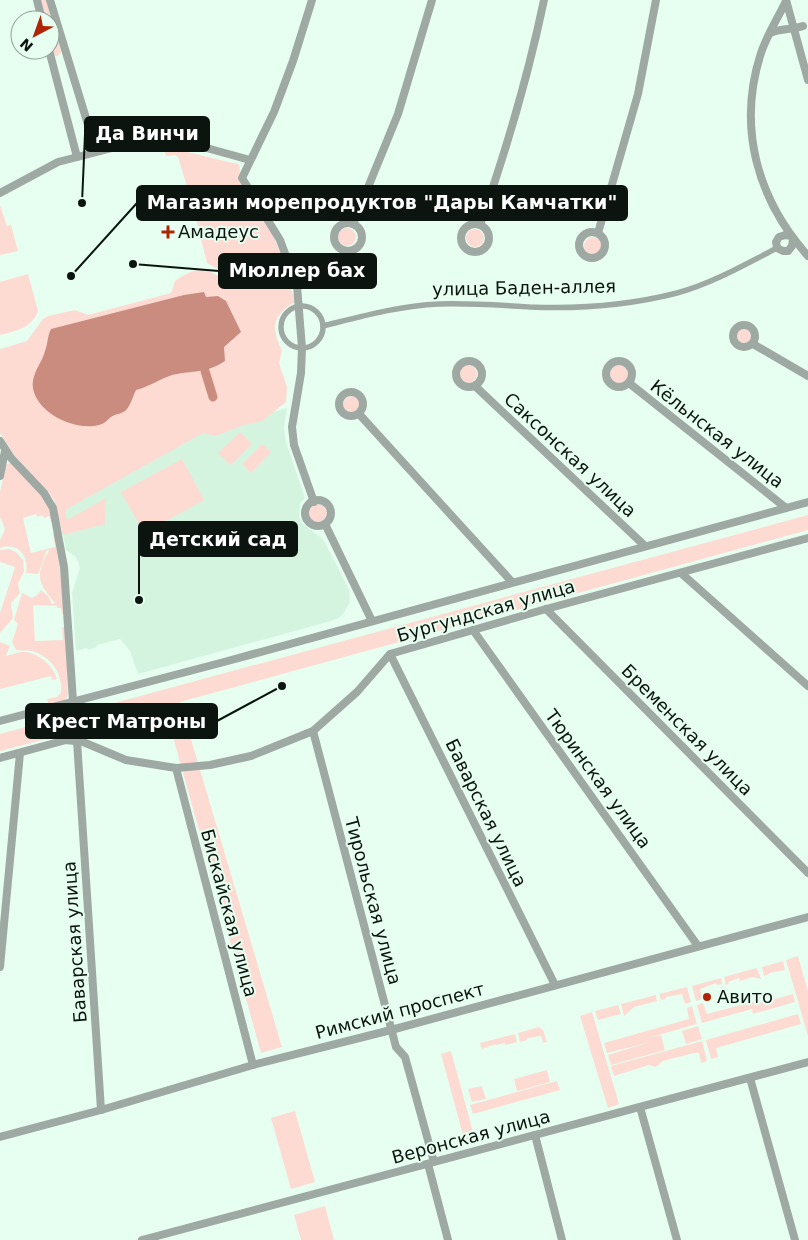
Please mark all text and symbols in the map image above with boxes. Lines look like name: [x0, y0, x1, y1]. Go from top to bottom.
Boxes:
north arrow: [10, 10, 60, 60]
text: N: [17, 35, 36, 55]
callout: Да Винчи: [85, 117, 209, 151]
text: Да Винчи: [95, 122, 199, 144]
callout: Магазин морепродуктов "Дары Камчатки": [137, 186, 627, 220]
text: Магазин морепродуктов "Дары Камчатки": [147, 191, 617, 213]
place label: Амадеус: [178, 221, 259, 242]
marker: Амадеус: [162, 226, 174, 238]
callout: Мюллер бах: [219, 254, 376, 288]
text: Мюллер бах: [229, 259, 365, 281]
street label: улица Баден-аллея: [432, 275, 616, 300]
street label: Кёльнская улица: [647, 375, 788, 492]
street label: Саксонская улица: [500, 388, 641, 521]
callout: Детский сад: [139, 522, 297, 556]
text: Детский сад: [149, 528, 287, 550]
street label: Бургундская улица: [394, 575, 577, 646]
street label: Бременская улица: [617, 660, 757, 800]
callout: Крест Матроны: [26, 704, 217, 738]
street label: Тюринская улица: [540, 704, 656, 852]
text: Крест Матроны: [36, 710, 206, 732]
street label: Баварская улица: [442, 735, 531, 890]
street label: Тирольская улица: [341, 814, 406, 987]
street label: Бискайская улица: [197, 827, 262, 999]
street label: Баварская улица: [58, 861, 91, 1024]
street label: Римский проспект: [313, 978, 487, 1043]
place label: Авито: [717, 986, 773, 1007]
marker: Авито: [701, 991, 713, 1003]
street label: Веронская улица: [389, 1105, 552, 1168]

